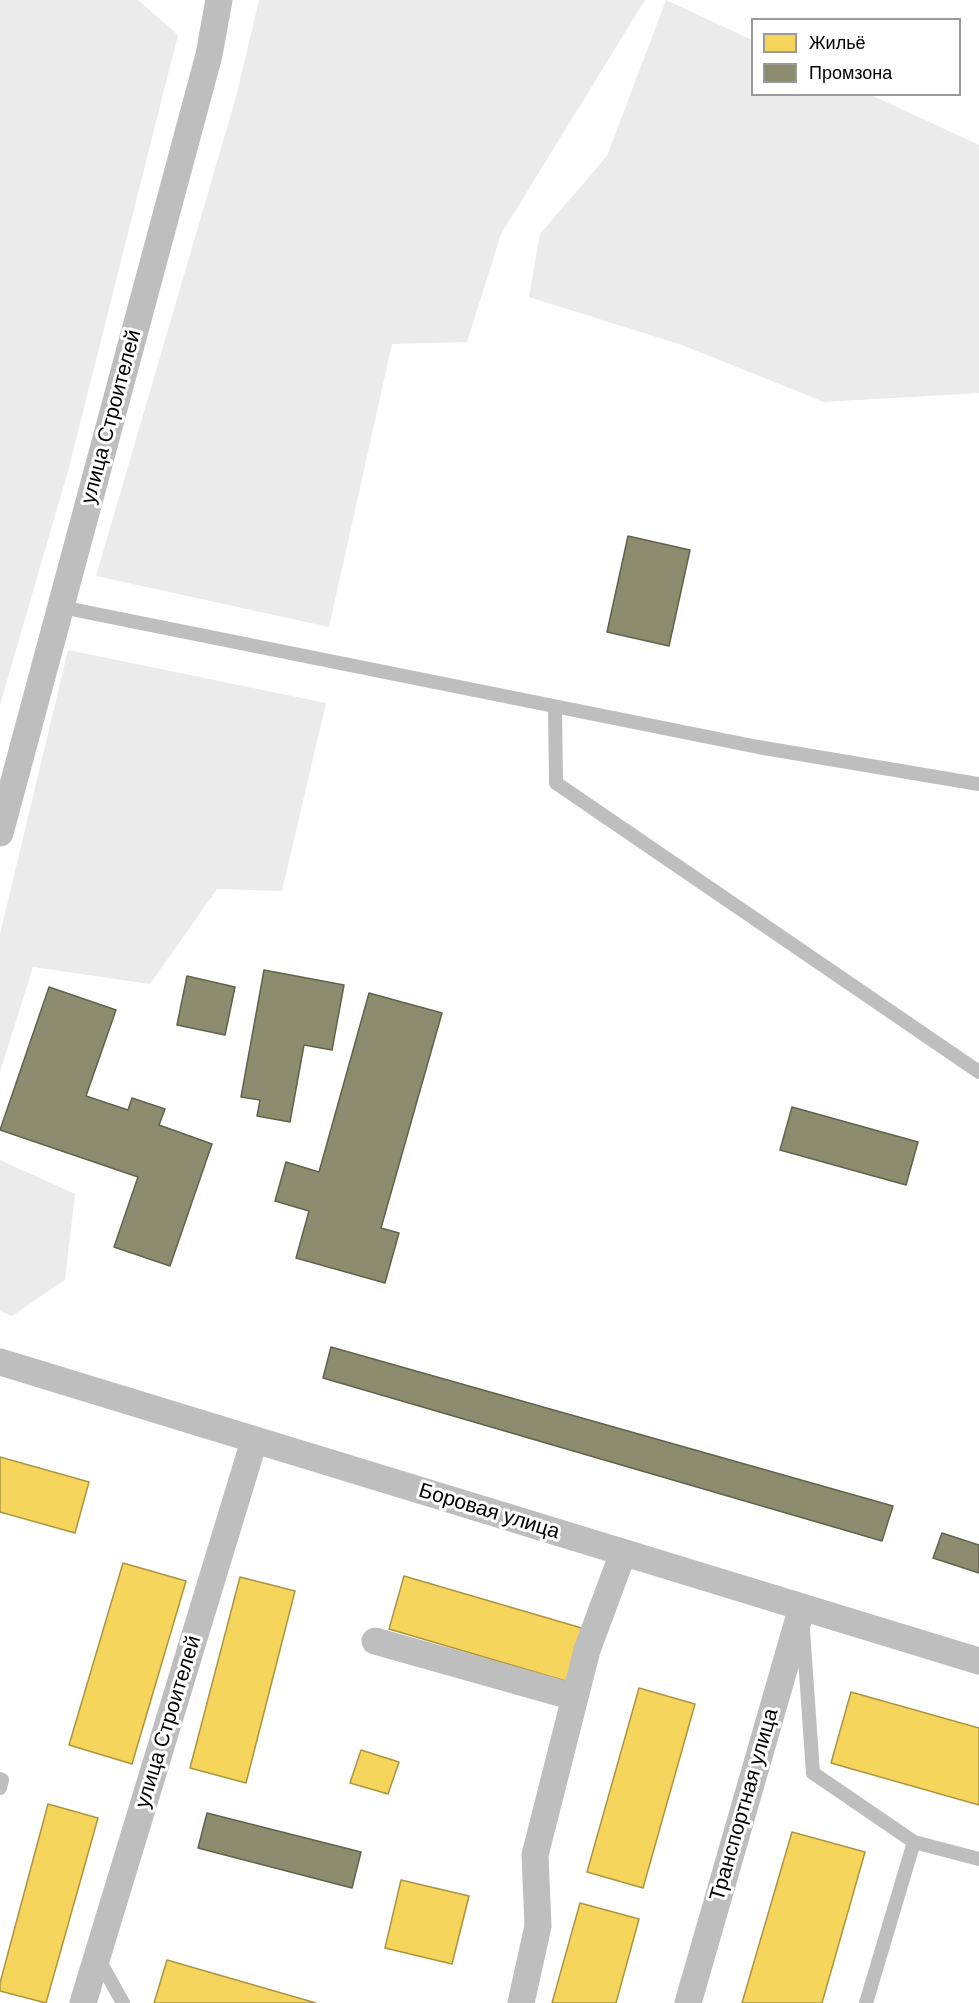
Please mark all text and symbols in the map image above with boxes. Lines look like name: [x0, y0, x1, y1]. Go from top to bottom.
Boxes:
legend: [751, 18, 961, 96]
text: Жильё: [809, 31, 866, 55]
text: Промзона: [809, 61, 892, 85]
street label: улица Строителей: [77, 327, 147, 507]
street label: Боровая улица: [415, 1479, 563, 1545]
street label: улица Строителей: [131, 1633, 207, 1811]
street label: Транспортная улица: [705, 1706, 785, 1904]

